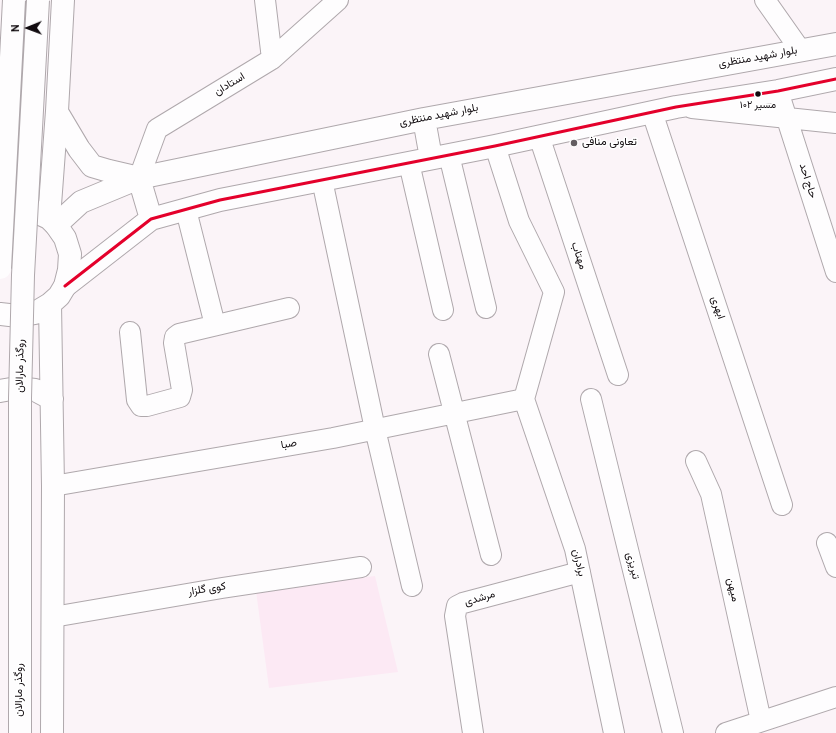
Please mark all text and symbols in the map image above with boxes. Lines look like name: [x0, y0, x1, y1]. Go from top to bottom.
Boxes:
north arrow: [8, 8, 48, 48]
text: N: [9, 24, 23, 32]
street label: بلوار شهید منتظری: [717, 45, 799, 71]
street label: استادان: [212, 71, 248, 99]
marker: مسیر ۱۰۲: [753, 89, 763, 99]
place label: مسیر ۱۰۲: [740, 100, 776, 112]
street label: بلوار شهید منتظری: [398, 102, 480, 130]
place label: تعاونی منافی: [582, 136, 637, 150]
marker: تعاونی منافی: [569, 138, 579, 148]
street label: حاج احد: [795, 162, 819, 200]
street label: مهتاب: [567, 241, 589, 271]
street label: ابهری: [707, 295, 727, 321]
street label: روگذر مارالان: [14, 339, 28, 393]
street label: صبا: [280, 437, 298, 453]
street label: برادران: [568, 548, 588, 578]
street label: تبریزی: [622, 551, 642, 581]
street label: میهن: [723, 577, 741, 603]
street label: کوی گلزار: [187, 580, 227, 600]
street label: مرشدی: [463, 588, 497, 610]
street label: روگذر مارالان: [13, 663, 27, 717]

